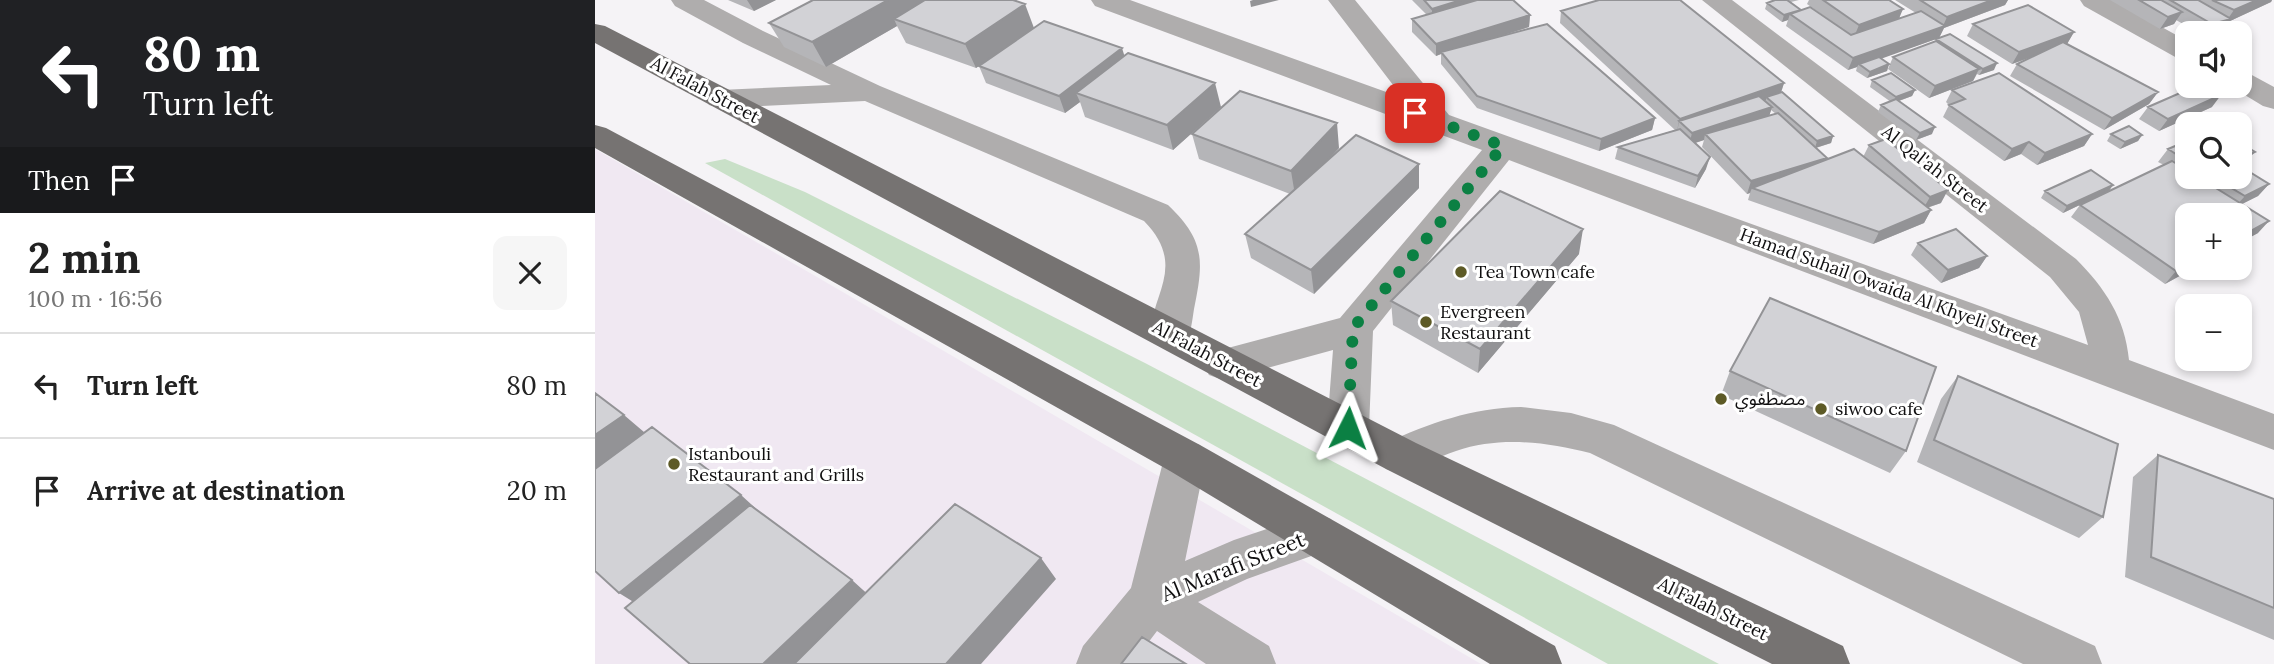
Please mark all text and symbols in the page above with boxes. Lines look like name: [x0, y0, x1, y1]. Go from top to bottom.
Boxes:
map controls: [2175, 21, 2252, 371]
button: sound: [2175, 21, 2252, 98]
text: 80 m: [143, 22, 260, 84]
icon: left: [28, 28, 119, 119]
street label: Al Falah Street: [646, 51, 764, 128]
text: Turn left: [143, 83, 273, 124]
pin: [1385, 83, 1445, 143]
icon: arrive: [1396, 94, 1434, 132]
button: search: [2175, 112, 2252, 189]
street label: Al Qal'ah Street: [1877, 119, 1993, 217]
icon: arrive: [104, 161, 142, 199]
text: Then: [28, 164, 90, 197]
button: +: [2175, 203, 2252, 280]
street label: Hamad Suhail Owaida Al Khyeli Street: [1737, 223, 2042, 352]
text: 2 min: [28, 231, 141, 285]
button: close: [493, 236, 567, 310]
place label: Tea Town cafe: [1475, 260, 1595, 283]
marker: Tea Town cafe: [1453, 264, 1469, 280]
text: 100 m · 16:56: [28, 284, 163, 313]
button: −: [2175, 294, 2252, 371]
place label: Evergreen Restaurant: [1440, 300, 1531, 344]
marker: Evergreen Restaurant: [1418, 314, 1434, 330]
street label: Al Falah Street: [1148, 315, 1266, 392]
icon: left: [28, 367, 66, 405]
text: Turn left: [87, 369, 198, 402]
text: 80 m: [506, 369, 567, 402]
place label: مصطفوي: [1735, 387, 1805, 412]
position arrow: [1311, 391, 1385, 465]
marker: مصطفوي: [1713, 391, 1729, 407]
place label: siwoo cafe: [1835, 397, 1923, 420]
marker: siwoo cafe: [1813, 401, 1829, 417]
place label: Istanbouli Restaurant and Grills: [688, 442, 864, 486]
marker: Istanbouli Restaurant and Grills: [666, 456, 682, 472]
icon: arrive: [28, 472, 66, 510]
text: Arrive at destination: [87, 474, 345, 507]
text: 20 m: [507, 474, 567, 507]
street label: Al Marafi Street: [1156, 525, 1309, 608]
street label: Al Falah Street: [1653, 571, 1772, 645]

